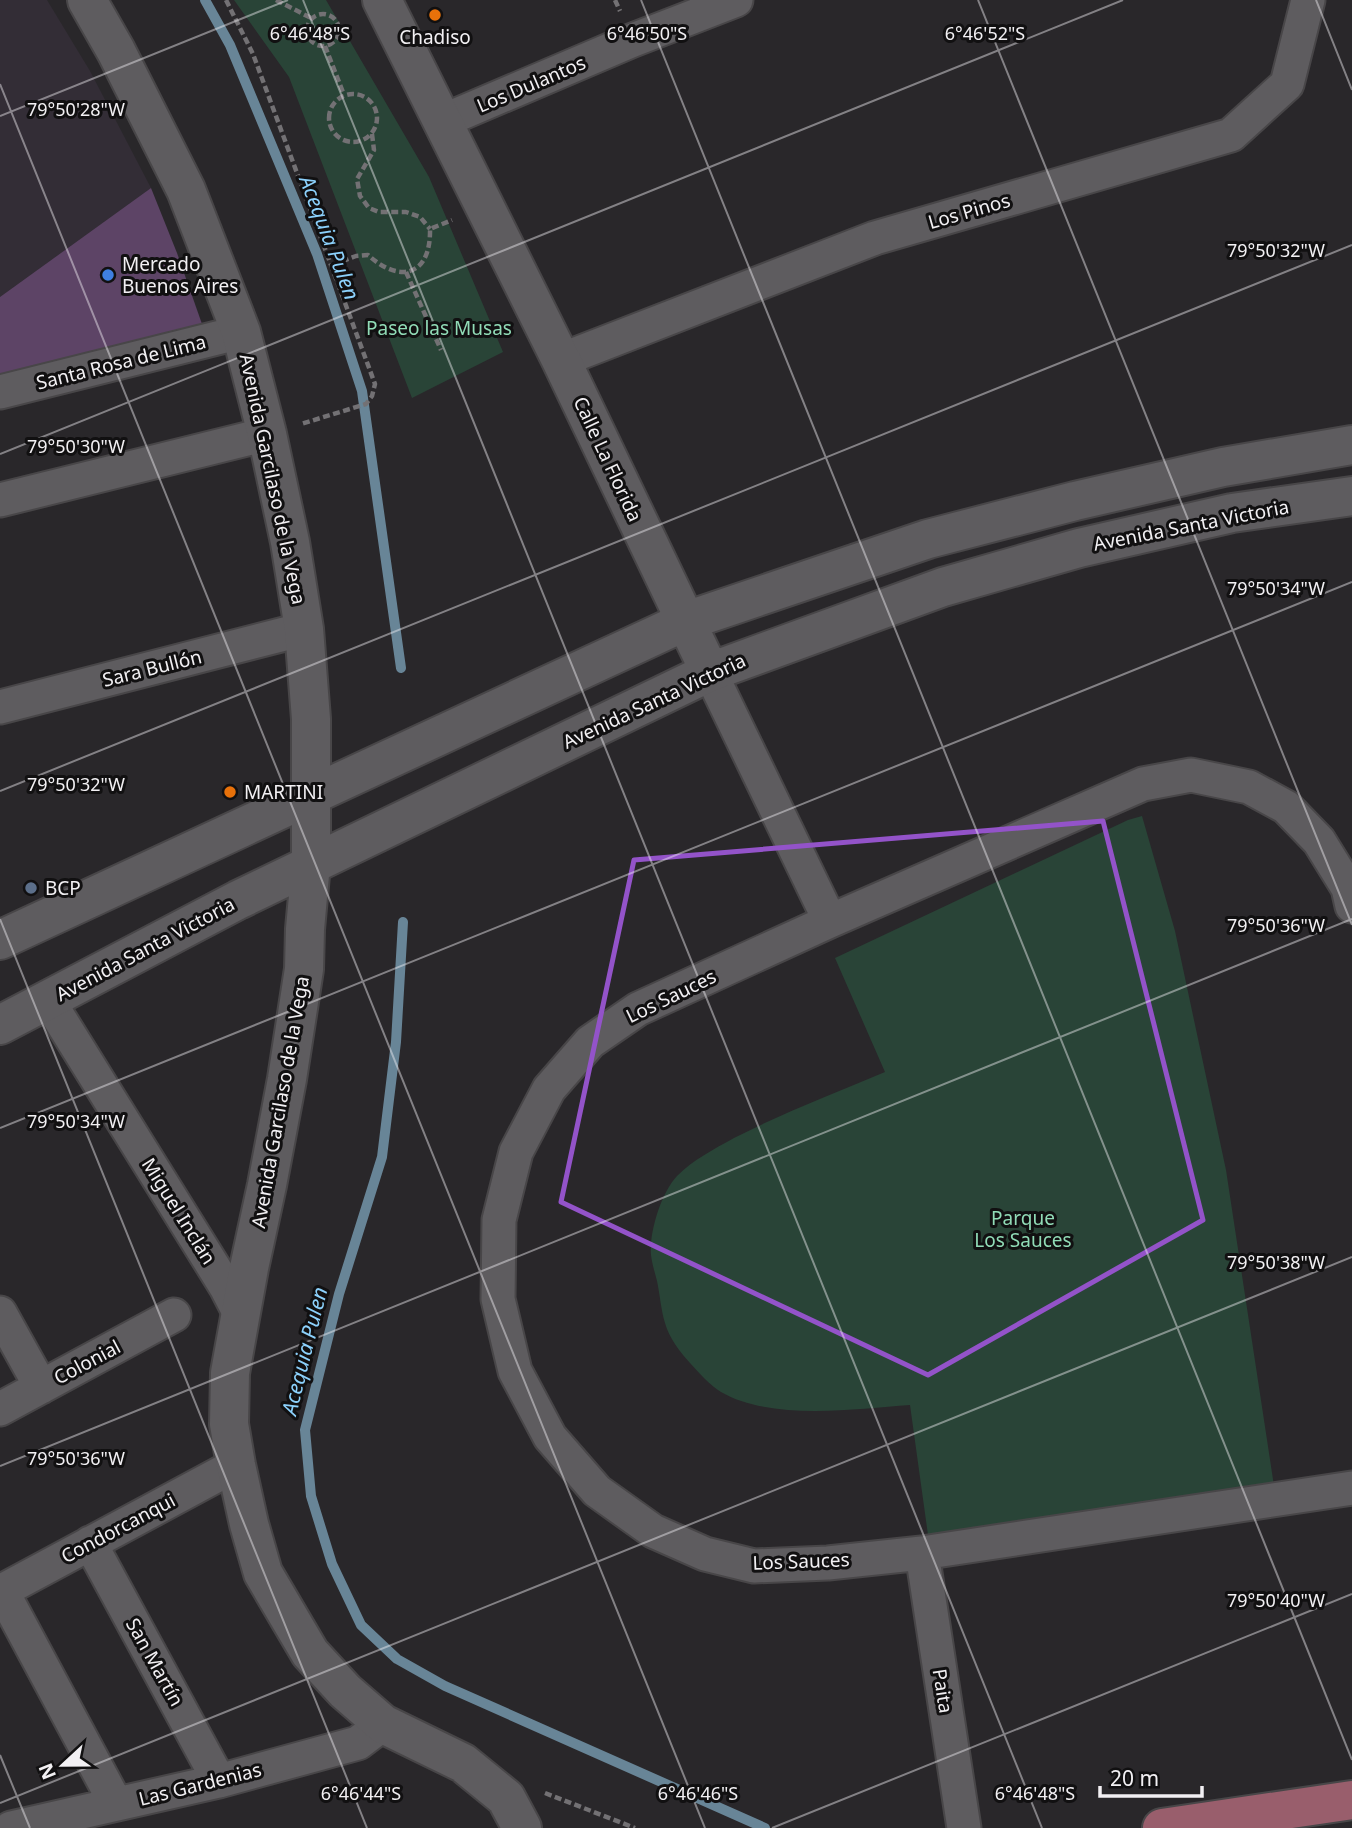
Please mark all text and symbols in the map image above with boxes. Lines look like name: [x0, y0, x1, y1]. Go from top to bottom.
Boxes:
marker: Chadiso: [427, 7, 443, 23]
text: 6°46'48"S: [270, 21, 350, 45]
text: 6°46'50"S: [607, 21, 687, 45]
text: 6°46'52"S: [945, 21, 1025, 45]
place label: Chadiso: [399, 24, 471, 50]
street label: Los Dulantos: [473, 49, 589, 119]
text: 79°50'28"W: [27, 97, 125, 121]
water label: Acequia Pulen: [293, 170, 366, 304]
street label: Los Pinos: [925, 187, 1013, 235]
text: 79°50'32"W: [1227, 238, 1325, 262]
place label: Mercado Buenos Aires: [122, 251, 238, 299]
marker: Mercado Buenos Aires: [100, 267, 116, 283]
park label: Paseo las Musas: [366, 315, 512, 341]
street label: Santa Rosa de Lima: [33, 328, 209, 396]
street label: Avenida Garcilaso de la Vega: [234, 351, 312, 607]
street label: Calle La Florida: [568, 392, 648, 526]
text: 79°50'30"W: [27, 434, 125, 458]
street label: Avenida Santa Victoria: [1091, 493, 1291, 557]
text: 79°50'34"W: [1227, 576, 1325, 600]
street label: Sara Bullón: [100, 643, 204, 693]
street label: Avenida Santa Victoria: [558, 647, 750, 755]
text: 79°50'32"W: [27, 772, 125, 796]
place label: MARTINI: [244, 779, 323, 805]
marker: MARTINI: [222, 784, 238, 800]
place label: BCP: [45, 875, 81, 901]
marker: BCP: [23, 880, 39, 896]
street label: Avenida Santa Victoria: [51, 891, 239, 1007]
text: 79°50'36"W: [1227, 913, 1325, 937]
street label: Los Sauces: [622, 963, 720, 1029]
street label: Avenida Garcilaso de la Vega: [245, 974, 315, 1230]
text: 79°50'34"W: [27, 1109, 125, 1133]
street label: Miguel Inclán: [136, 1153, 222, 1269]
park label: Parque Los Sauces: [974, 1205, 1072, 1253]
text: 79°50'38"W: [1227, 1250, 1325, 1274]
water label: Acequia Pulen: [274, 1284, 333, 1420]
street label: Colonial: [49, 1334, 125, 1390]
text: 79°50'36"W: [27, 1446, 125, 1470]
street label: Condorcanqui: [56, 1487, 180, 1569]
street label: Los Sauces: [752, 1546, 850, 1576]
text: 79°50'40"W: [1227, 1588, 1325, 1612]
street label: San Martín: [120, 1613, 190, 1711]
street label: Paita: [927, 1667, 959, 1715]
north arrow: [28, 1730, 98, 1800]
scale bar: [1100, 1755, 1202, 1799]
street label: Las Gardenias: [136, 1756, 264, 1812]
text: N: [32, 1759, 62, 1783]
text: 20 m: [1110, 1764, 1159, 1792]
text: 6°46'44"S: [321, 1781, 401, 1805]
text: 6°46'46"S: [658, 1781, 738, 1805]
text: 6°46'48"S: [995, 1781, 1075, 1805]

